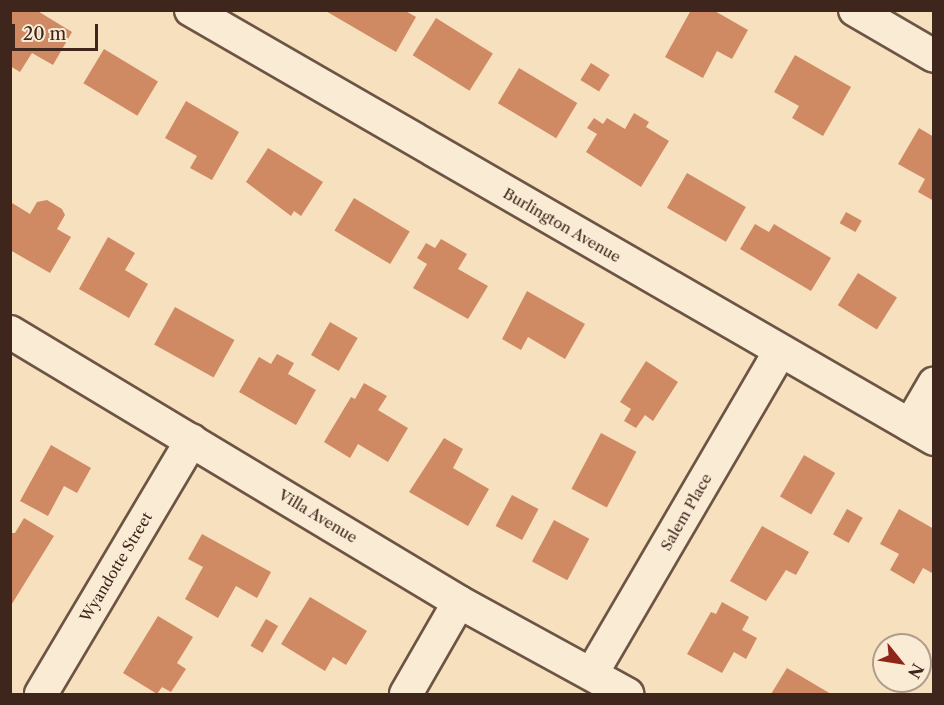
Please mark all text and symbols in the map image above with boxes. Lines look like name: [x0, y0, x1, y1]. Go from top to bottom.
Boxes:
scale bar: [15, 12, 100, 50]
text: 20 m: [23, 23, 66, 45]
street label: Burlington Avenue: [500, 184, 624, 266]
street label: Salem Place: [657, 470, 715, 554]
street label: Villa Avenue: [275, 485, 361, 547]
street label: Wyandotte Street: [76, 509, 156, 625]
north arrow: [872, 633, 932, 693]
text: N: [904, 660, 928, 682]

